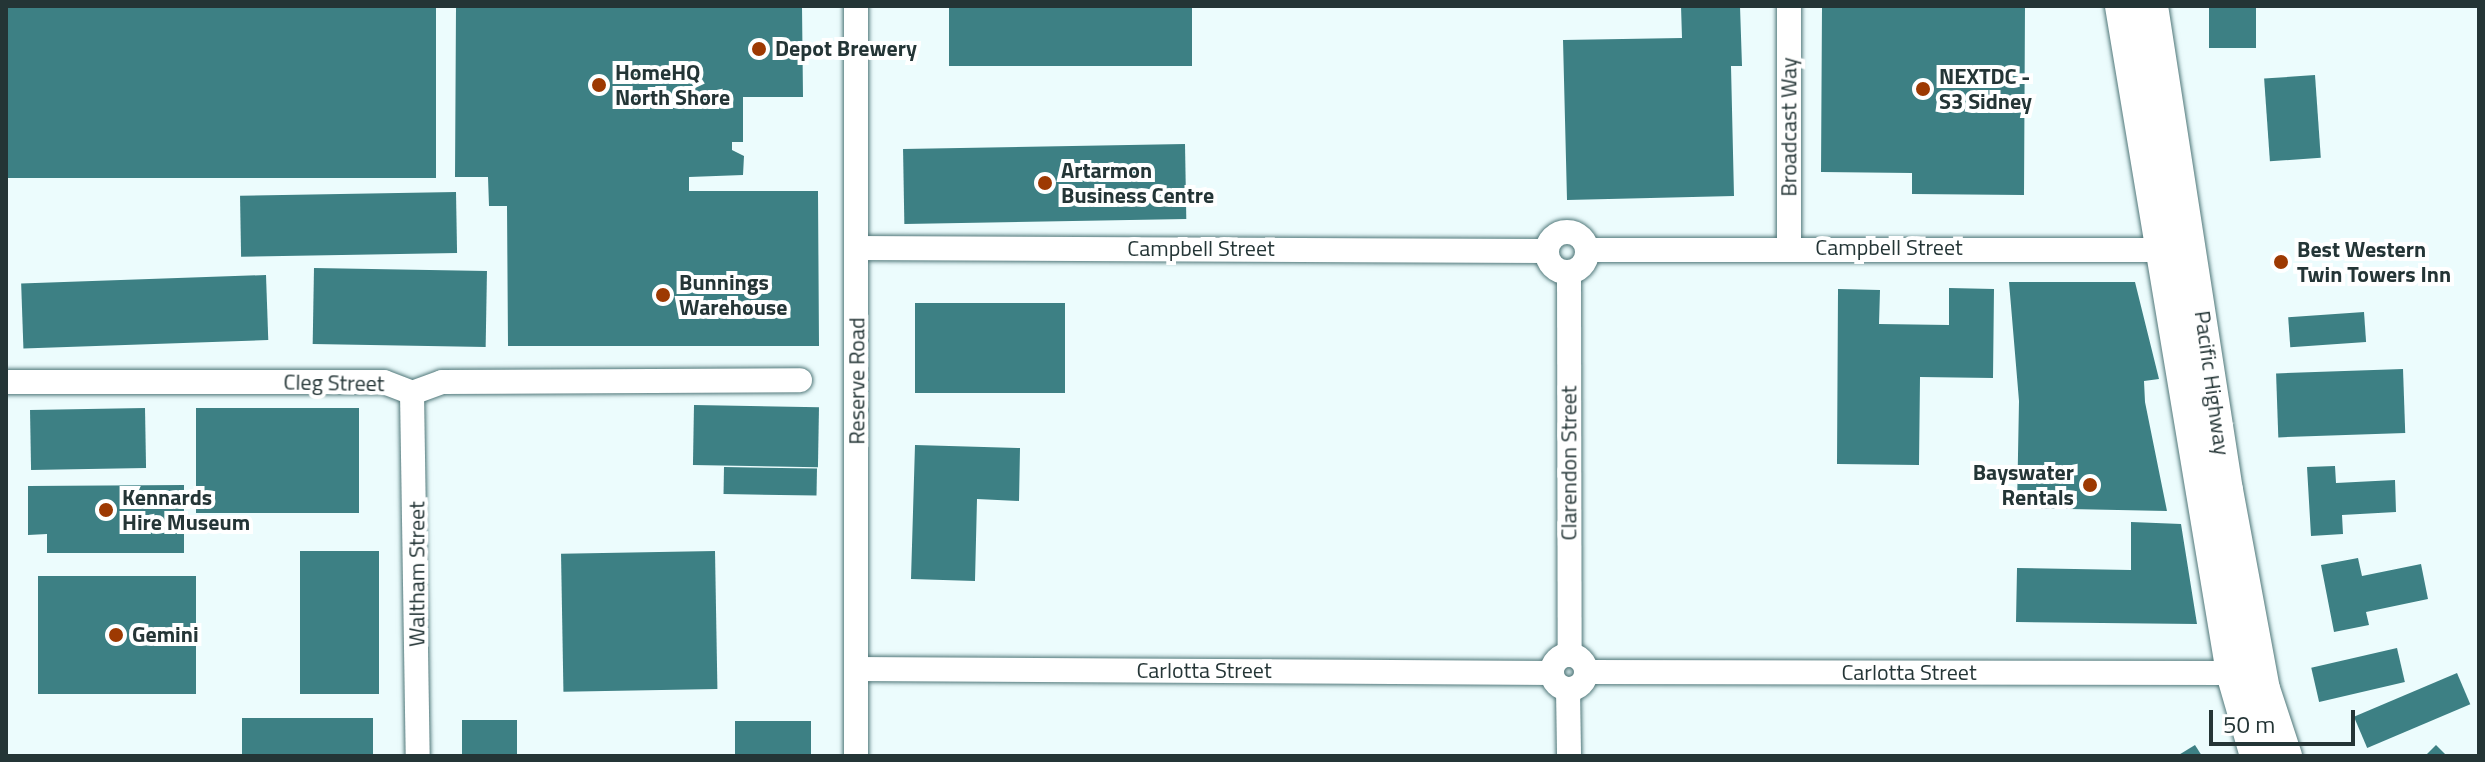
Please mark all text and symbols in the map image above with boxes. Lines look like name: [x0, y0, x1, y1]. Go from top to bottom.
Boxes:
place label: Depot Brewery: [775, 36, 917, 62]
marker: Depot Brewery: [750, 40, 768, 58]
street label: Broadcast Way: [1776, 57, 1802, 197]
place label: HomeHQ North Shore: [615, 59, 730, 110]
place label: NEXTDC - S3 Sidney: [1939, 63, 2032, 114]
marker: HomeHQ North Shore: [590, 76, 608, 94]
marker: NEXTDC - S3 Sidney: [1914, 80, 1932, 98]
place label: Artarmon Business Centre: [1061, 157, 1214, 208]
marker: Artarmon Business Centre: [1036, 174, 1054, 192]
street label: Campbell Street: [1815, 235, 1963, 261]
street label: Campbell Street: [1127, 236, 1275, 262]
place label: Best Western Twin Towers Inn: [2297, 236, 2451, 288]
marker: Best Western Twin Towers Inn: [2272, 253, 2290, 271]
place label: Bunnings Warehouse: [679, 269, 787, 320]
marker: Bunnings Warehouse: [654, 286, 672, 304]
street label: Pacific Highway: [2189, 309, 2235, 457]
street label: Reserve Road: [844, 317, 870, 445]
street label: Cleg Street: [283, 369, 385, 397]
street label: Clarendon Street: [1556, 385, 1582, 541]
place label: Bayswater Rentals: [1973, 459, 2074, 510]
marker: Bayswater Rentals: [2081, 476, 2099, 494]
place label: Kennards Hire Museum: [122, 484, 250, 536]
marker: Kennards Hire Museum: [97, 501, 115, 519]
street label: Waltham Street: [404, 501, 430, 647]
place label: Gemini: [132, 622, 199, 648]
marker: Gemini: [107, 626, 125, 644]
street label: Carlotta Street: [1136, 658, 1272, 684]
street label: Carlotta Street: [1841, 660, 1977, 686]
scale bar: [2213, 694, 2359, 744]
text: 50 m: [2223, 706, 2275, 742]

